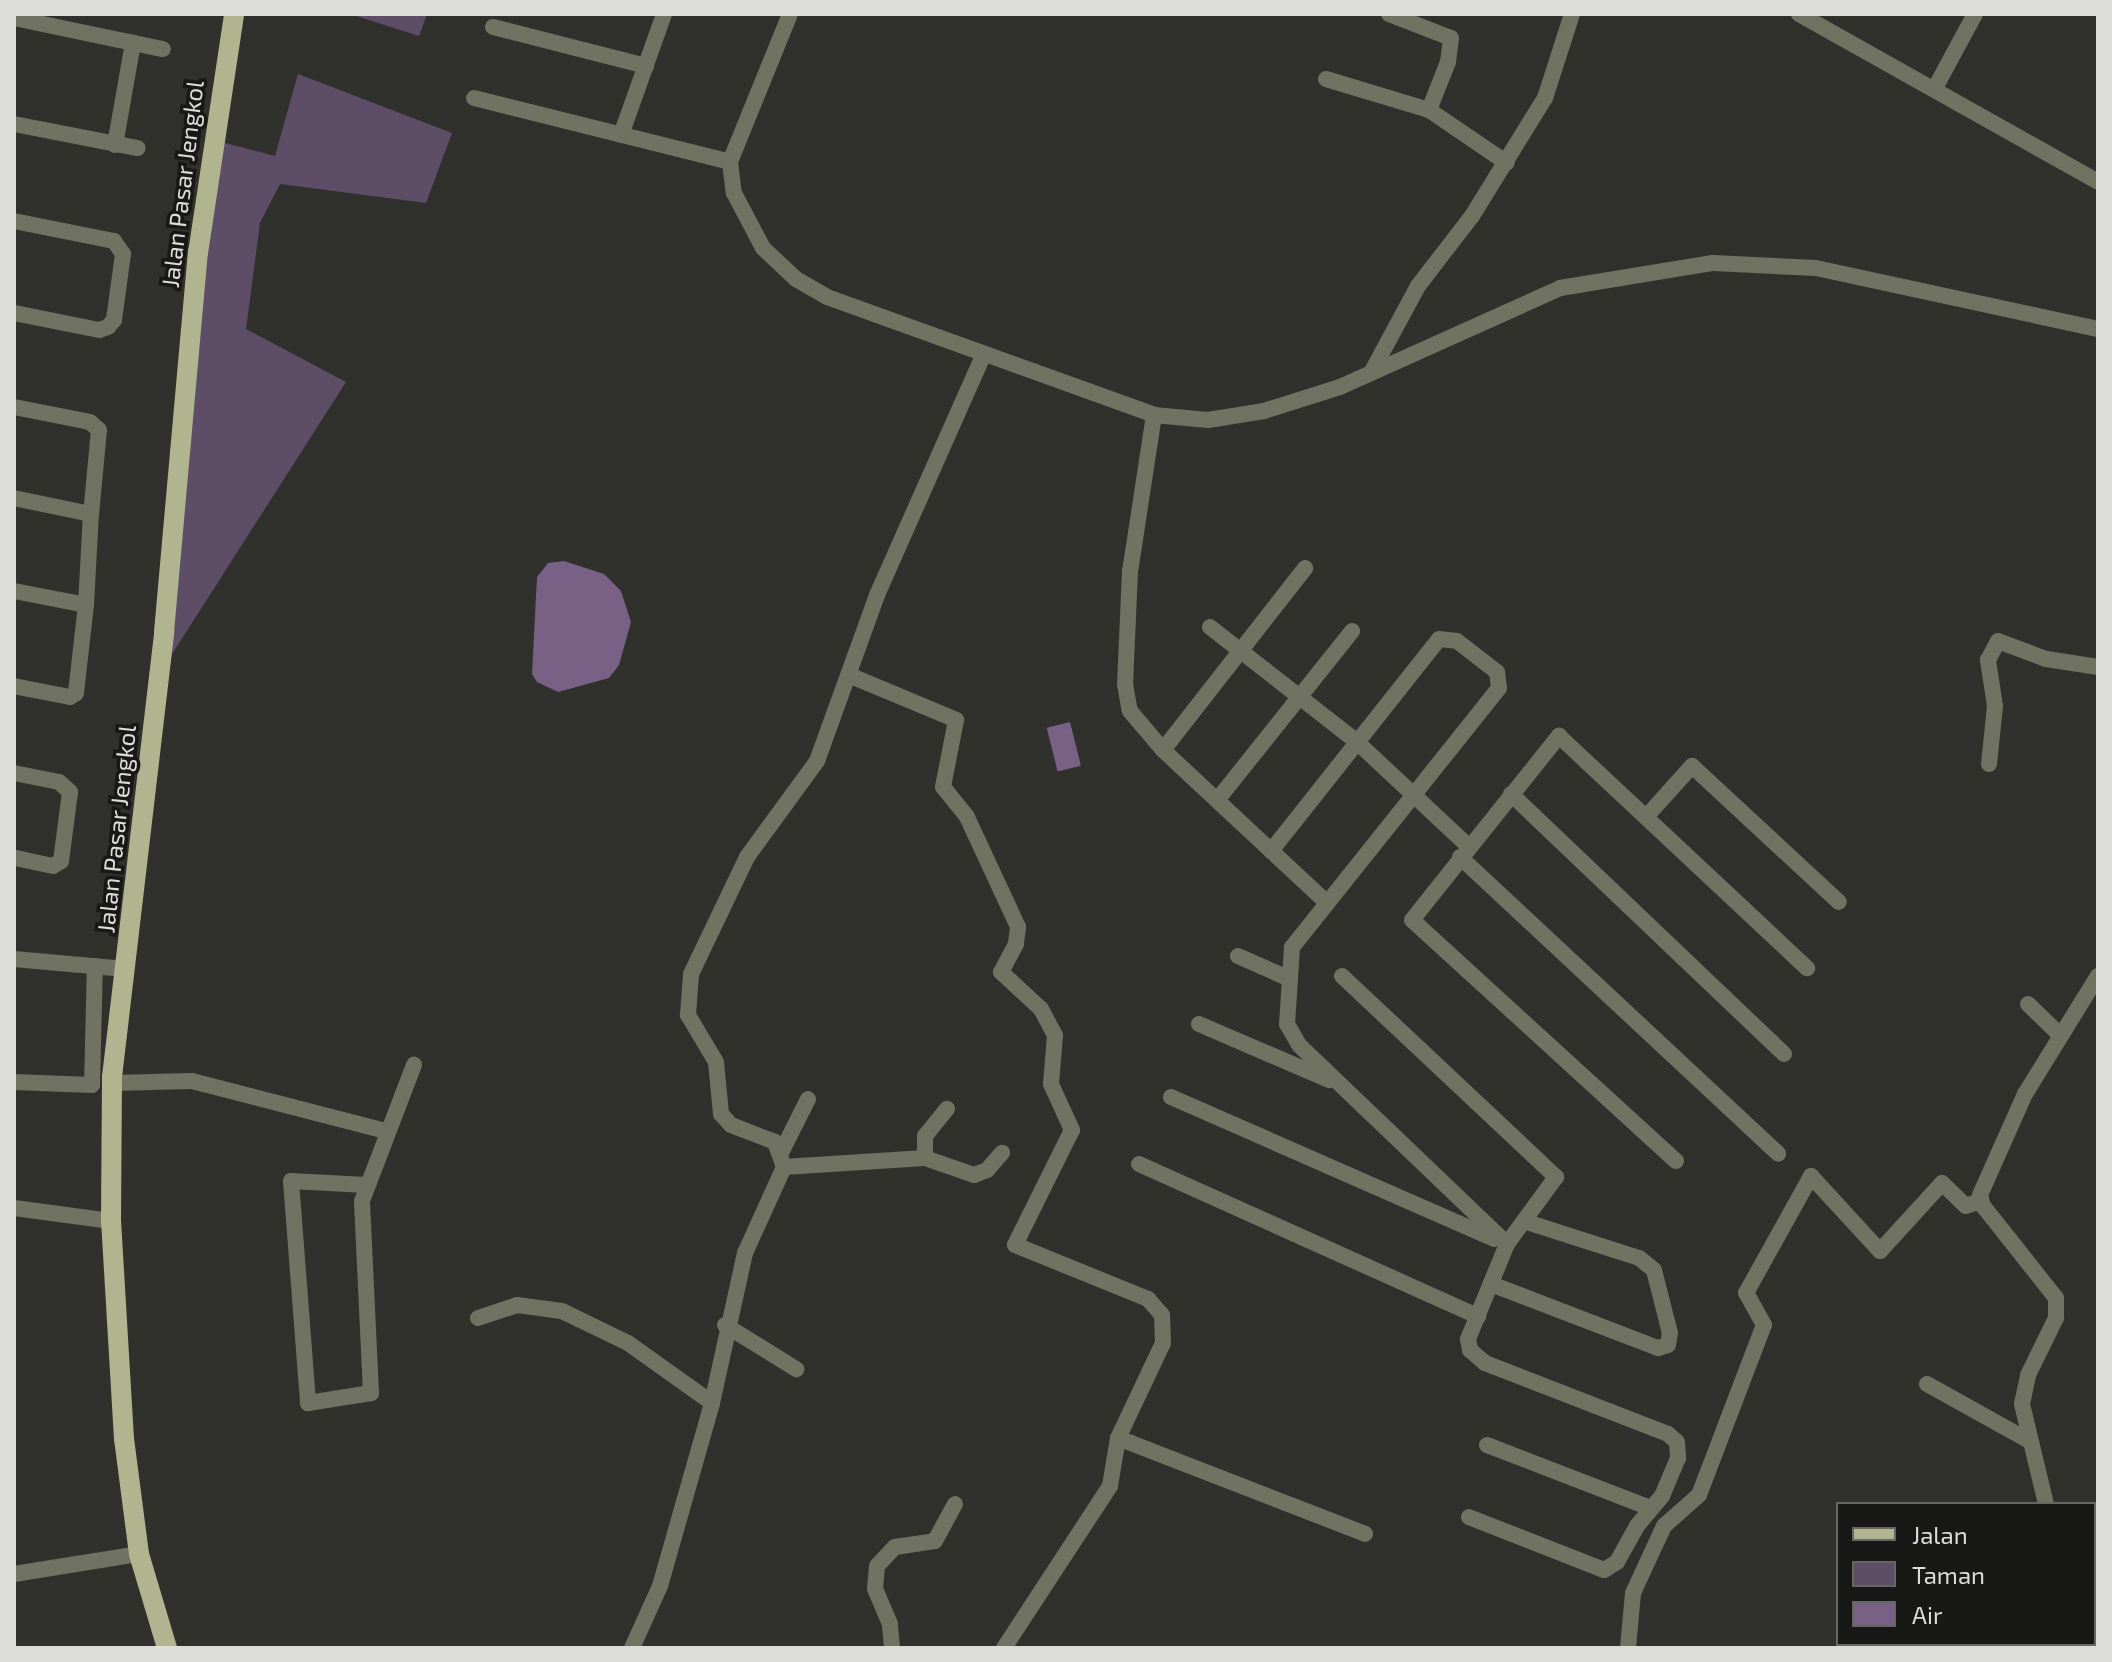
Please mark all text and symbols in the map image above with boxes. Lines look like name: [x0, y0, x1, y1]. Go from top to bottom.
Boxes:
street label: Jalan Pasar Jengkol: [155, 78, 209, 290]
street label: Jalan Pasar Jengkol: [91, 723, 141, 935]
legend: [1836, 1502, 2096, 1646]
text: Jalan: [1912, 1520, 1968, 1549]
text: Taman: [1912, 1560, 1985, 1589]
text: Air: [1912, 1600, 1943, 1629]

